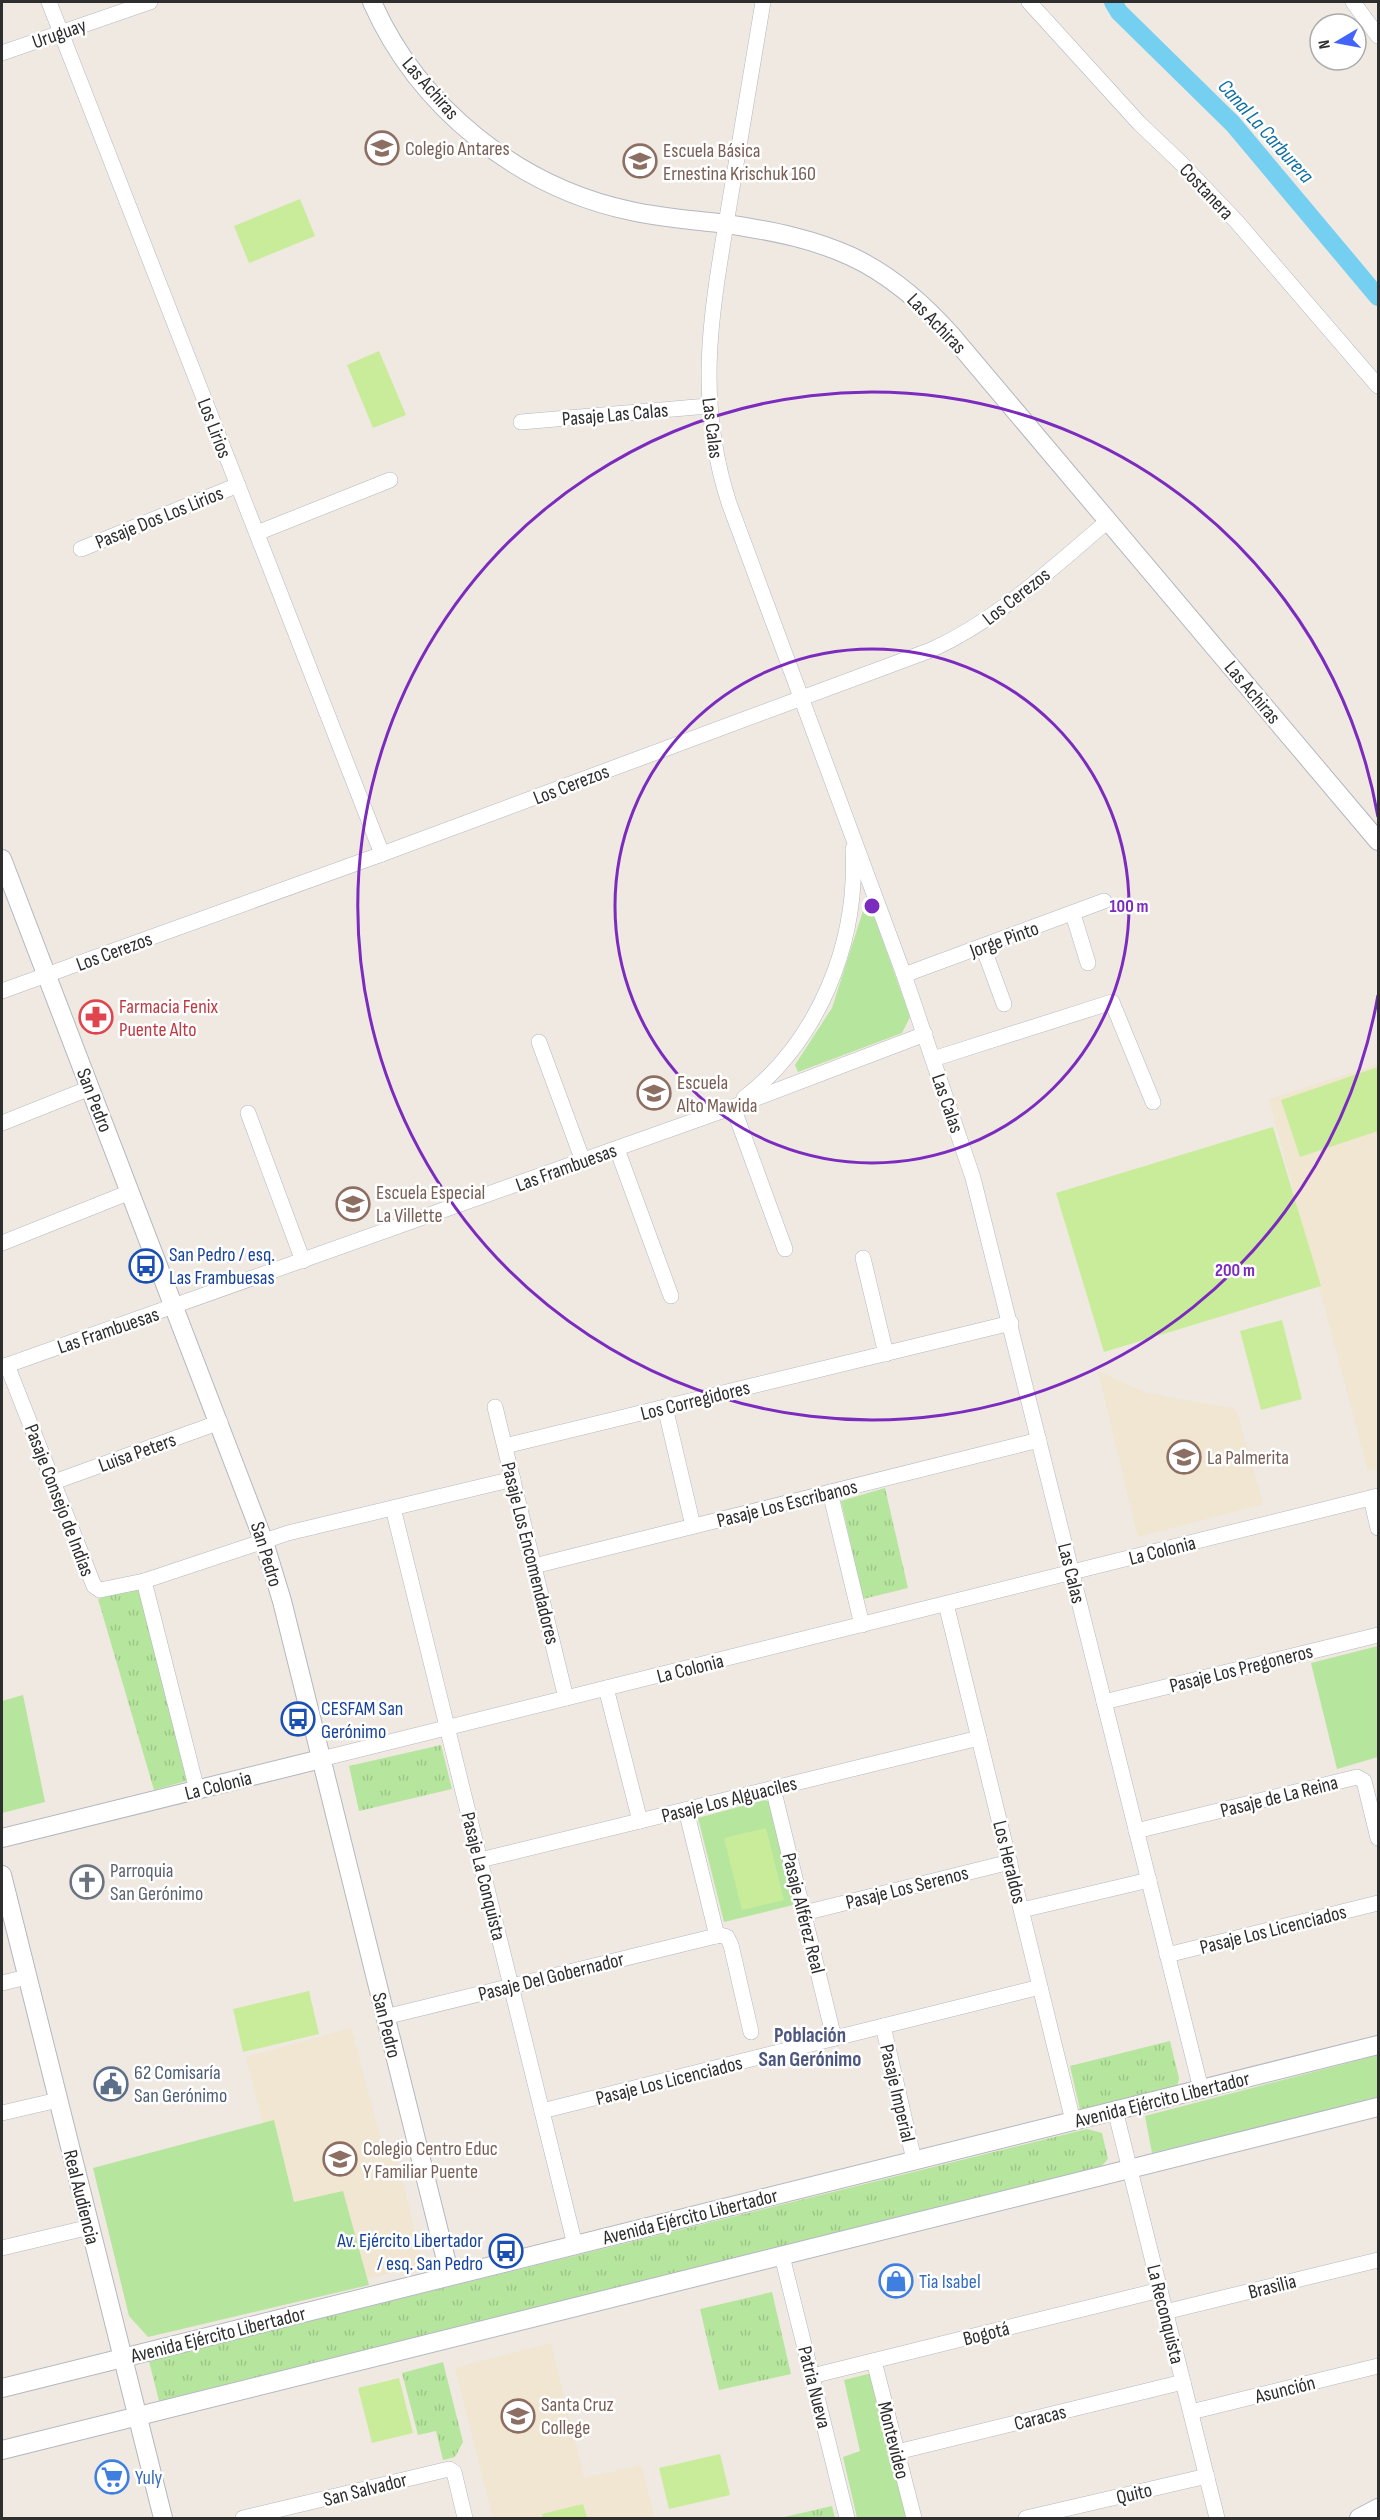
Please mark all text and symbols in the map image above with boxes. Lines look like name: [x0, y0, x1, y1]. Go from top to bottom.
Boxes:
north arrow: [1308, 12, 1368, 72]
street label: Uruguay: [29, 13, 90, 54]
text: N: [1315, 38, 1335, 50]
street label: Las Achiras: [397, 53, 464, 125]
water label: Canal La Carburera: [1212, 74, 1319, 189]
school or university icon: Colegio Antares: [364, 130, 400, 166]
place label: Colegio Antares: [405, 137, 510, 161]
place label: Escuela Básica Ernestina Krischuk 160: [663, 139, 816, 186]
school or university icon: Escuela Básica Ernestina Krischuk 160: [622, 143, 658, 179]
street label: Costanera: [1174, 158, 1238, 225]
street label: Las Achiras: [902, 288, 971, 359]
street label: Los Lirios: [192, 395, 236, 462]
street label: Las Calas: [696, 396, 728, 460]
street label: Pasaje Las Calas: [561, 398, 669, 432]
street label: Pasaje Dos Los Lirios: [92, 481, 227, 555]
street label: Los Cerezos: [978, 563, 1055, 631]
street label: Las Achiras: [1219, 656, 1285, 729]
street label: Los Cerezos: [530, 760, 613, 810]
centre of rings: [862, 896, 882, 916]
text: 100 m: [1110, 896, 1149, 917]
street label: Jorge Pinto: [966, 916, 1042, 964]
street label: Los Cerezos: [73, 927, 156, 977]
place label: Farmacia Fenix Puente Alto: [119, 995, 218, 1042]
pharmacy icon: Farmacia Fenix Puente Alto: [78, 999, 114, 1035]
street label: San Pedro: [71, 1065, 117, 1136]
place label: Escuela Alto Mawida: [676, 1071, 757, 1118]
street label: Las Calas: [926, 1071, 968, 1136]
school or university icon: Escuela Alto Mawida: [636, 1075, 672, 1111]
street label: Las Frambuesas: [513, 1139, 620, 1197]
place label: Escuela Especial La Villette: [376, 1181, 485, 1228]
school or university icon: Escuela Especial La Villette: [335, 1186, 371, 1222]
place label: San Pedro / esq. Las Frambuesas: [169, 1243, 275, 1290]
bus stop icon: San Pedro / esq. Las Frambuesas: [128, 1248, 164, 1284]
text: 200 m: [1215, 1260, 1255, 1281]
street label: Las Frambuesas: [54, 1302, 162, 1359]
street label: Los Corregidores: [638, 1376, 752, 1426]
street label: Pasaje Consejo de Indias: [19, 1421, 99, 1580]
street label: Luisa Peters: [95, 1428, 179, 1478]
school or university icon: La Palmerita: [1166, 1439, 1202, 1475]
place label: La Palmerita: [1207, 1446, 1289, 1470]
street label: Pasaje Los Encomendadores: [496, 1460, 564, 1647]
street label: Pasaje Los Escribanos: [714, 1475, 860, 1533]
street label: San Pedro: [245, 1519, 287, 1590]
street label: La Colonia: [1126, 1531, 1198, 1571]
street label: Las Calas: [1052, 1541, 1090, 1606]
street label: Pasaje Los Pregoneros: [1167, 1640, 1315, 1698]
street label: La Colonia: [654, 1649, 726, 1689]
place label: CESFAM San Gerónimo: [321, 1697, 403, 1744]
bus stop icon: CESFAM San Gerónimo: [280, 1701, 316, 1737]
street label: La Colonia: [182, 1766, 254, 1806]
street label: Pasaje de La Reina: [1218, 1771, 1341, 1823]
street label: Pasaje Los Alguaciles: [659, 1772, 799, 1828]
street label: Pasaje La Conquista: [455, 1810, 511, 1943]
street label: Los Heraldos: [987, 1818, 1031, 1906]
street label: Pasaje Alférez Real: [776, 1850, 830, 1976]
place label: Parroquia San Gerónimo: [110, 1859, 203, 1906]
street label: Pasaje Los Serenos: [843, 1861, 971, 1915]
church icon: Parroquia San Gerónimo: [69, 1864, 105, 1900]
street label: Pasaje Los Licenciados: [1197, 1900, 1349, 1960]
street label: Pasaje Del Gobernador: [476, 1947, 627, 2007]
street label: San Pedro: [366, 1990, 406, 2060]
district label: Población San Gerónimo: [759, 2023, 861, 2072]
street label: Pasaje Imperial: [874, 2042, 920, 2144]
street label: Pasaje Los Licenciados: [593, 2051, 745, 2111]
place label: 62 Comisaría San Gerónimo: [134, 2061, 227, 2108]
public building icon: 62 Comisaría San Gerónimo: [93, 2066, 129, 2102]
street label: Avenida Ejército Libertador: [1071, 2067, 1252, 2134]
place label: Colegio Centro Educ Y Familiar Puente: [363, 2137, 498, 2184]
school or university icon: Colegio Centro Educ Y Familiar Puente: [322, 2141, 358, 2177]
street label: Real Audiencia: [58, 2147, 104, 2247]
street label: Avenida Ejército Libertador: [599, 2184, 780, 2251]
place label: Av. Ejército Libertador / esq. San Pedro: [336, 2229, 483, 2276]
bus stop icon: Av. Ejército Libertador / esq. San Pedro: [488, 2233, 524, 2269]
street label: La Reconquista: [1141, 2262, 1189, 2366]
shop icon: Tia Isabel: [878, 2263, 914, 2299]
street label: Brasilia: [1246, 2269, 1299, 2304]
place label: Tia Isabel: [919, 2270, 981, 2294]
street label: Avenida Ejército Libertador: [127, 2302, 308, 2369]
street label: Bogotá: [961, 2317, 1012, 2351]
street label: Patria Nueva: [792, 2344, 836, 2431]
street label: Asunción: [1252, 2371, 1318, 2409]
place label: Santa Cruz College: [541, 2393, 614, 2440]
school or university icon: Santa Cruz College: [500, 2398, 536, 2434]
street label: Montevideo: [872, 2399, 914, 2481]
street label: Caracas: [1012, 2400, 1069, 2436]
supermarket icon: Yuly: [94, 2459, 130, 2495]
place label: Yuly: [135, 2466, 163, 2490]
street label: San Salvador: [321, 2468, 410, 2512]
street label: Quito: [1114, 2478, 1155, 2510]

